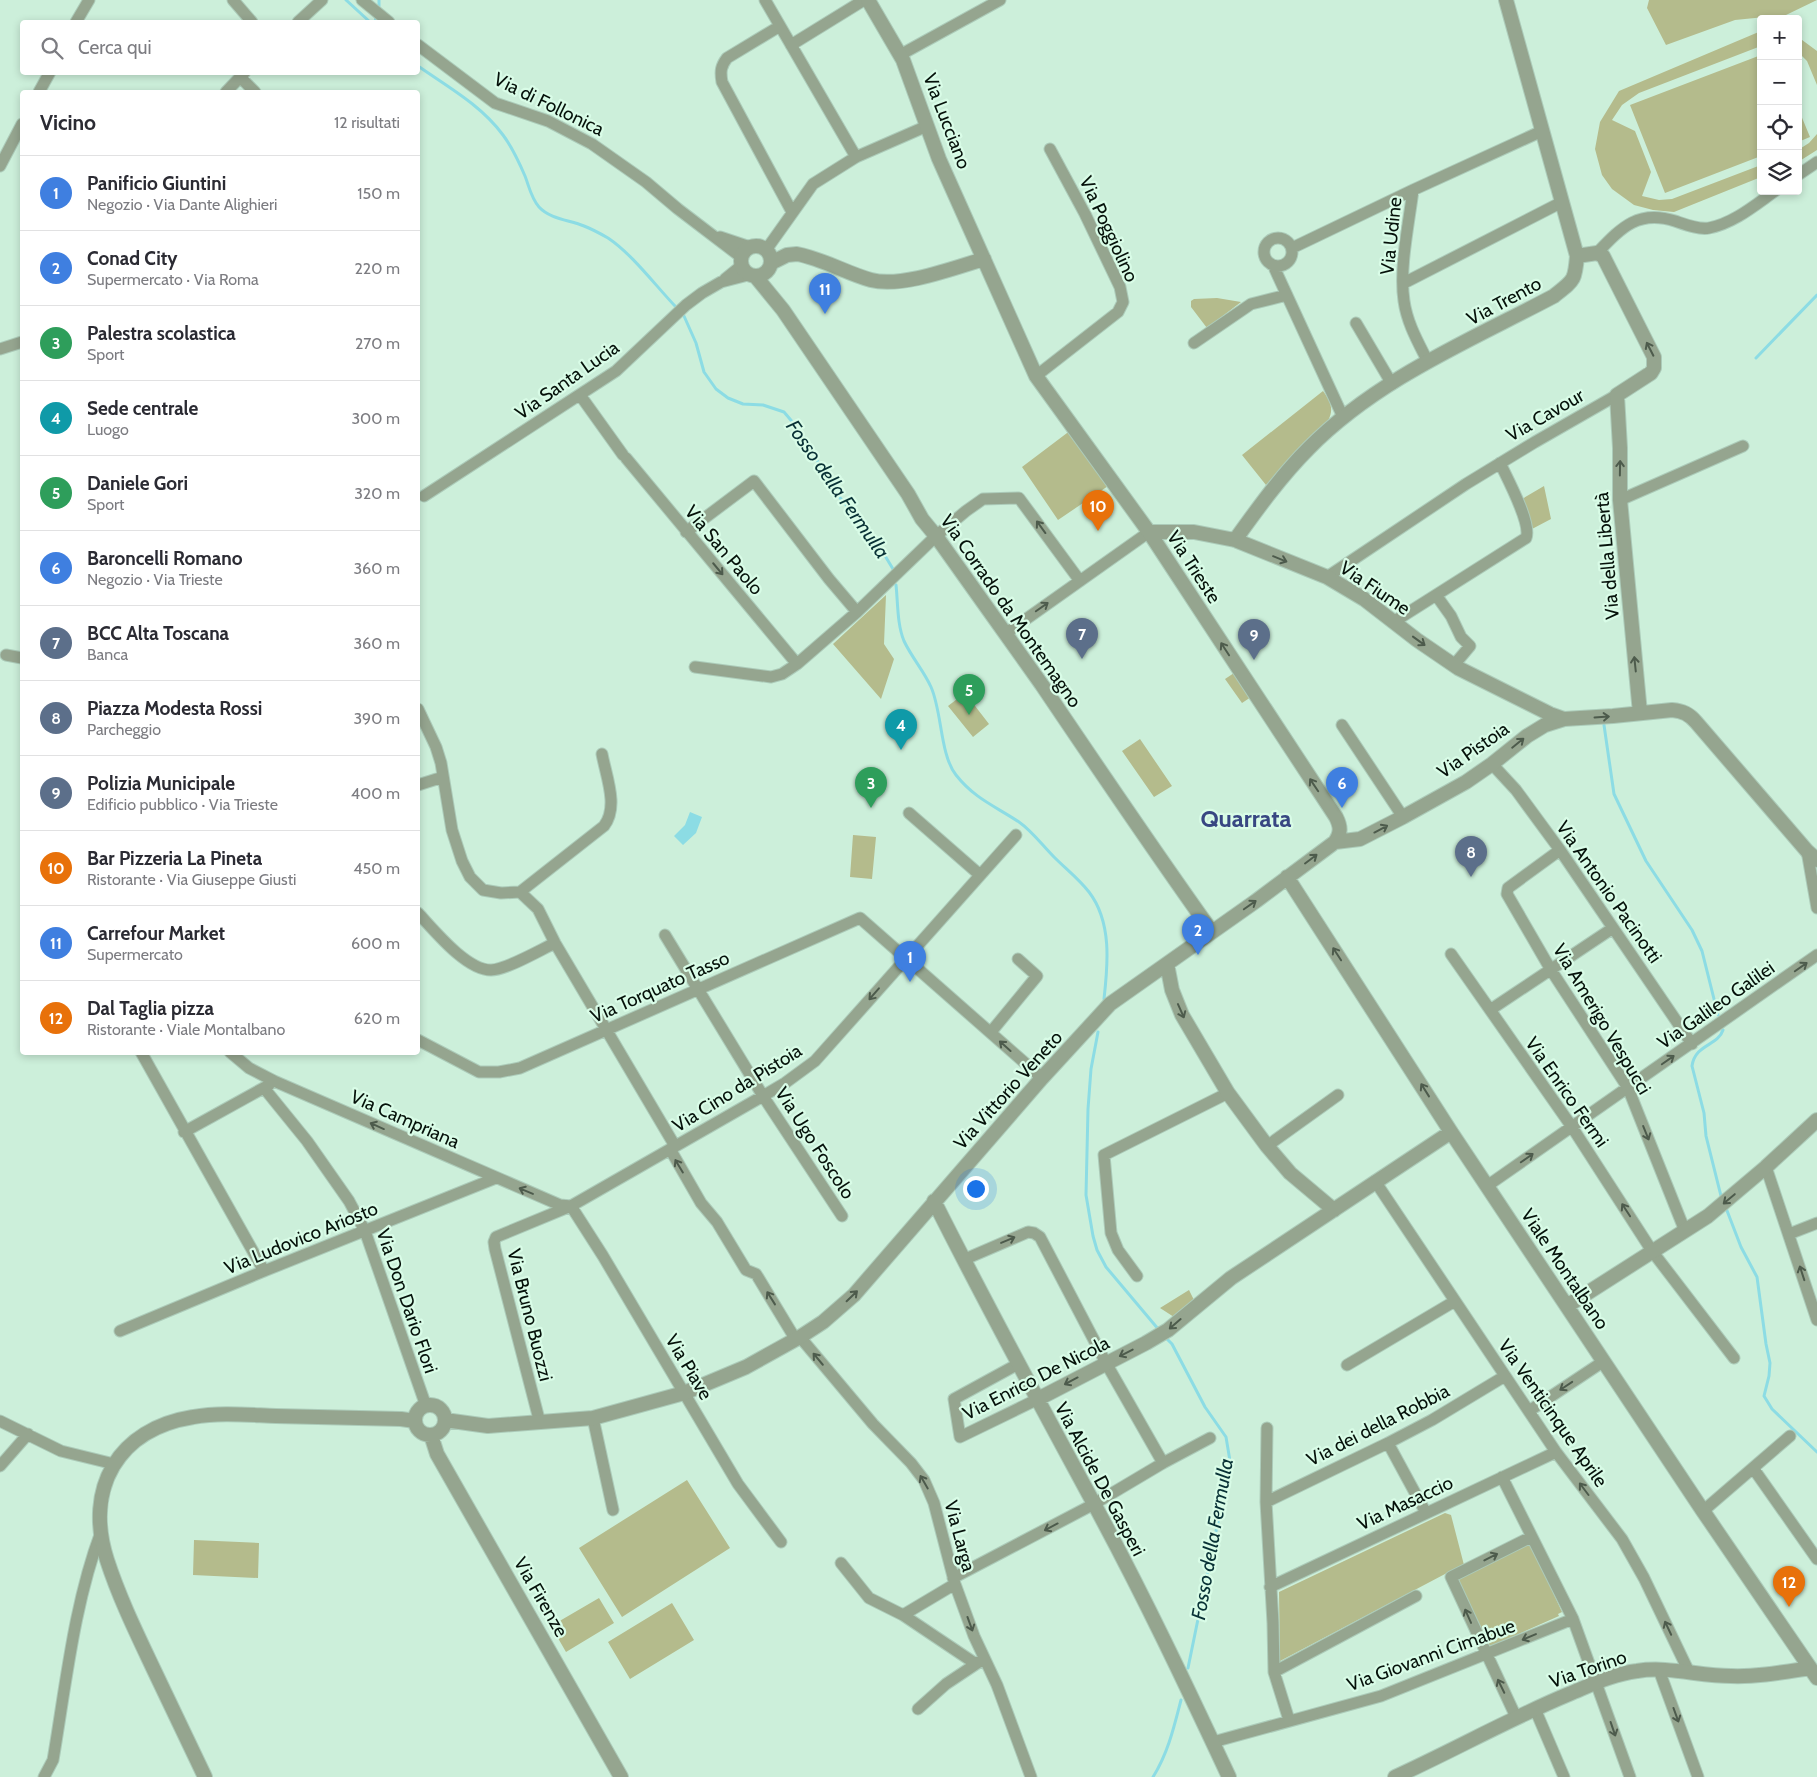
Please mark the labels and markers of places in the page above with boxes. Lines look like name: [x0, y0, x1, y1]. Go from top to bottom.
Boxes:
pin: 11: [809, 273, 841, 314]
pin: 10: [1082, 490, 1114, 531]
pin: 7: [1066, 618, 1098, 659]
pin: 9: [1238, 619, 1270, 660]
pin: 5: [953, 674, 985, 715]
pin: 4: [885, 709, 917, 750]
pin: 3: [855, 767, 887, 808]
pin: 6: [1326, 767, 1358, 808]
pin: 8: [1455, 836, 1487, 877]
pin: 2: [1182, 914, 1214, 955]
pin: 1: [894, 941, 926, 982]
pin: 12: [1773, 1566, 1805, 1607]

